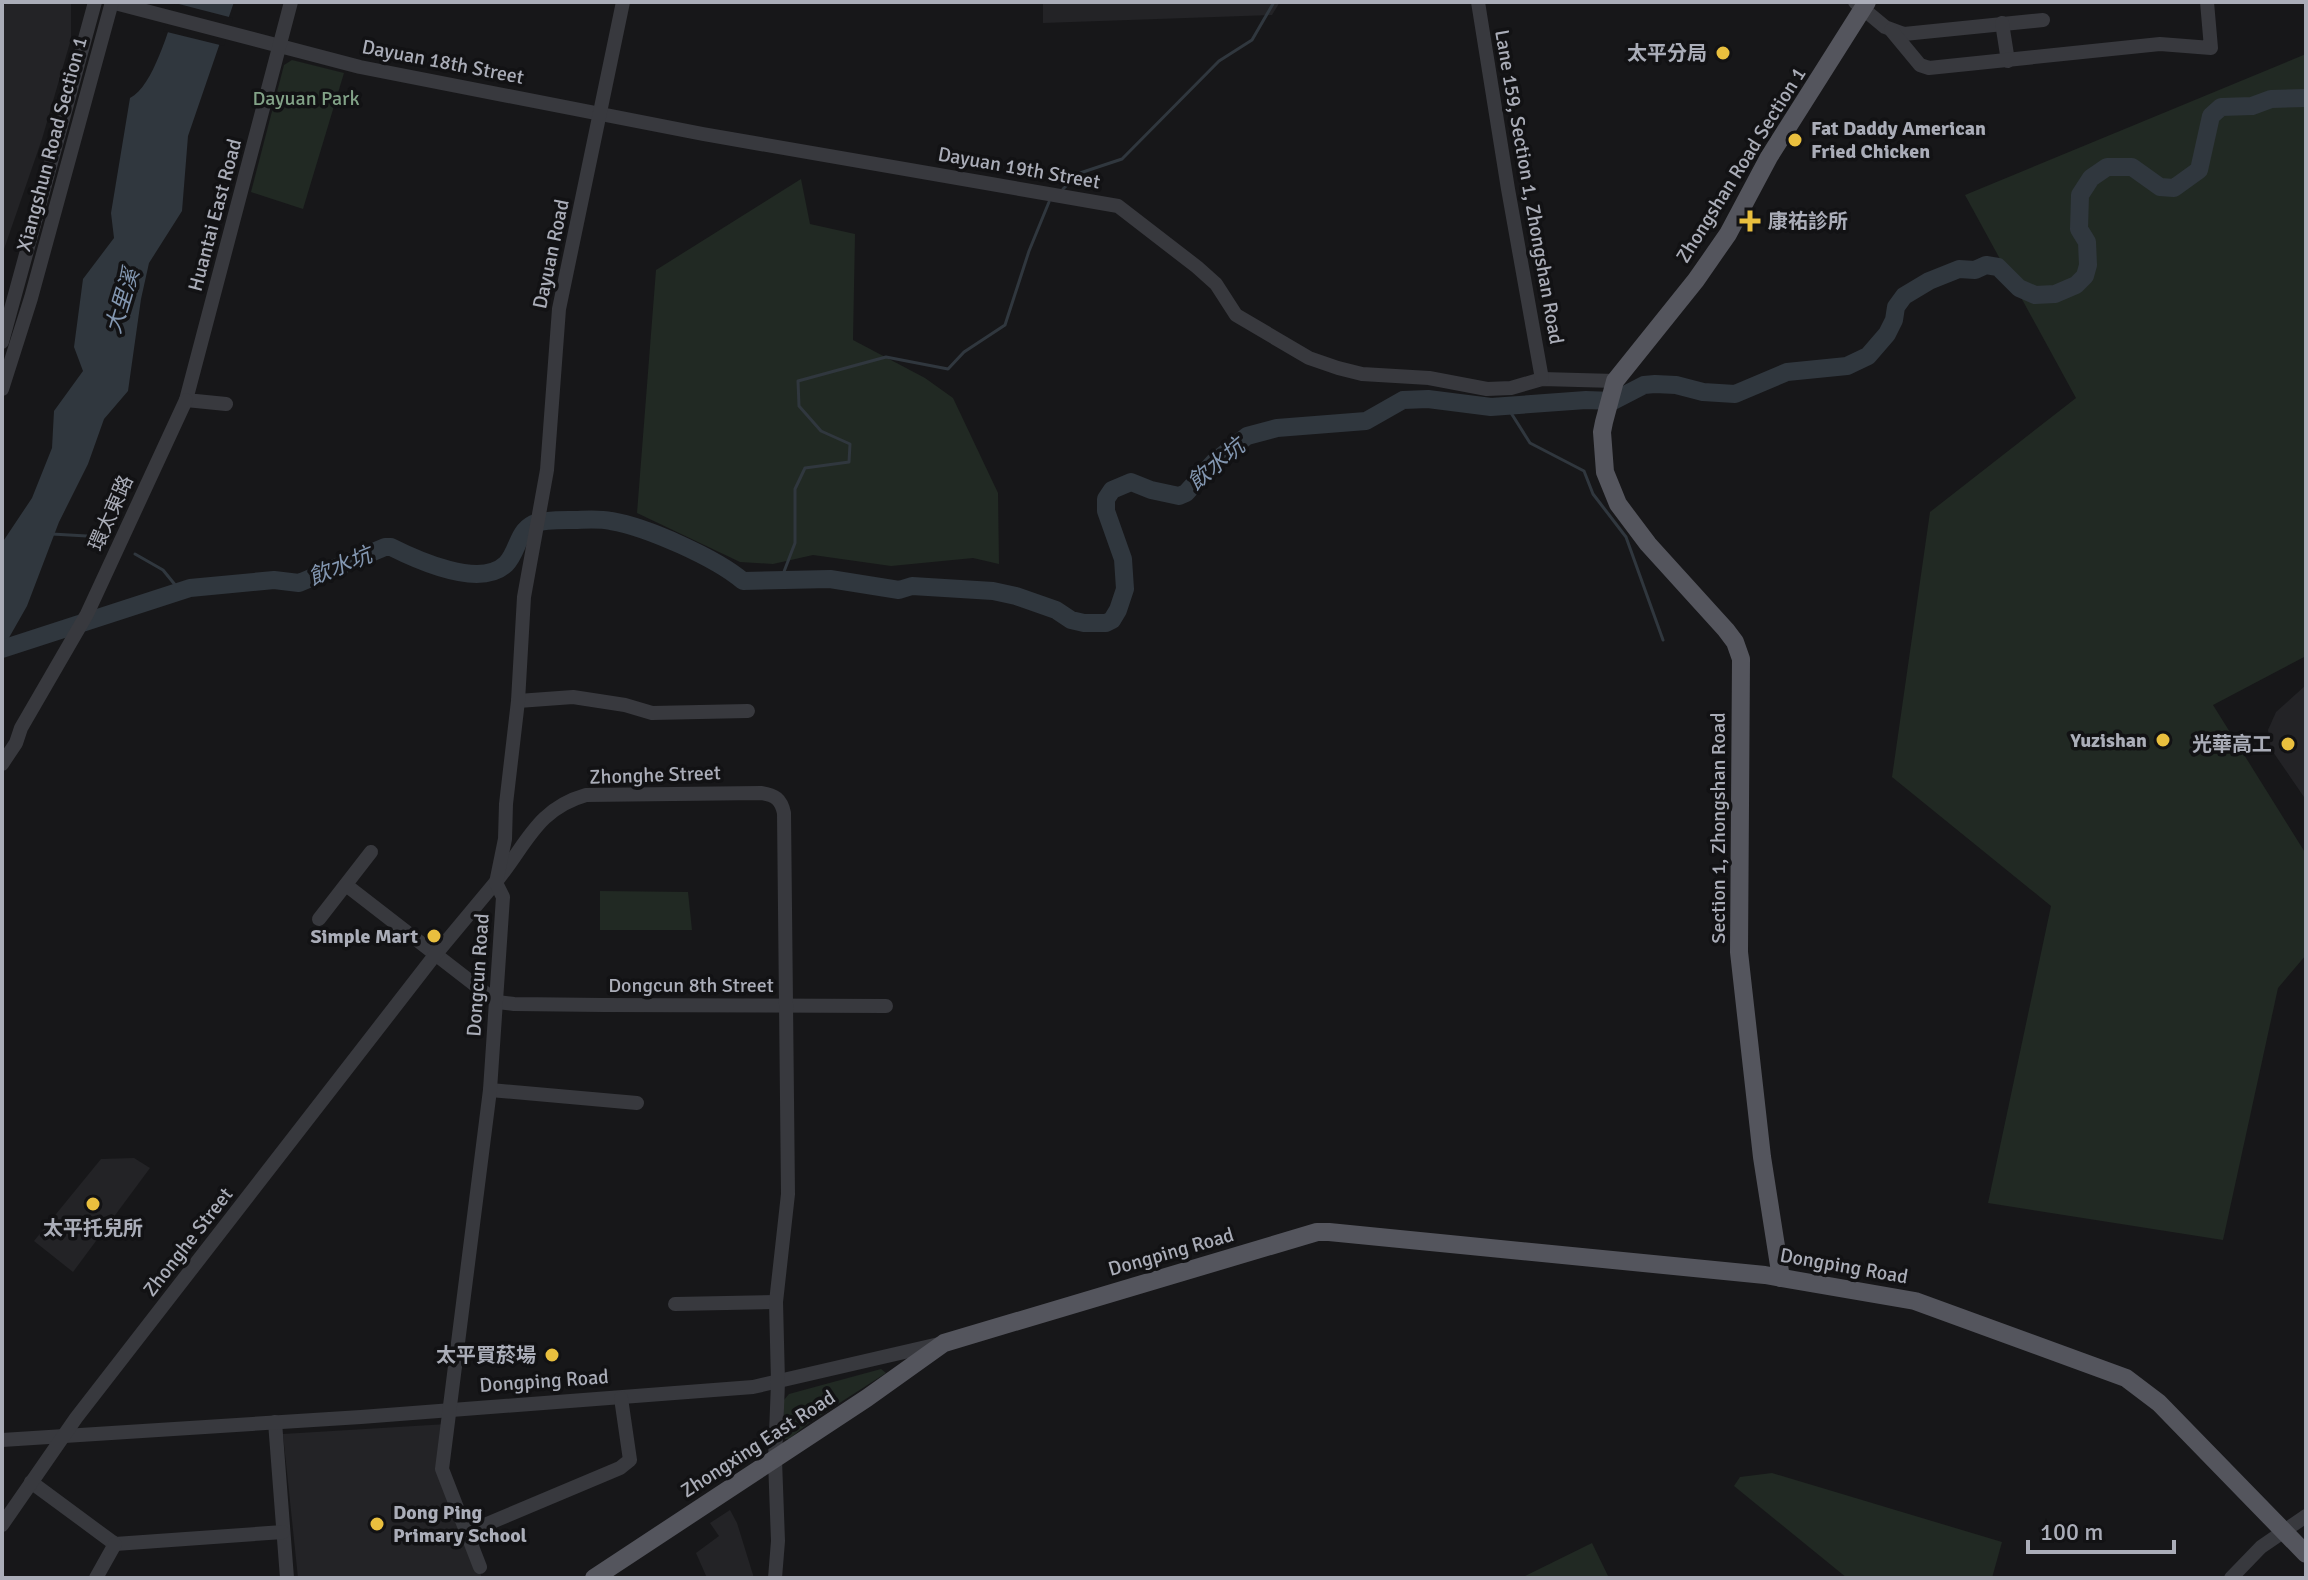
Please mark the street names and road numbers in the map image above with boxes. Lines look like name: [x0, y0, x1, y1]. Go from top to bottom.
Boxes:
street label: Lane 159, Section 1, Zhongshan Road: [1489, 28, 1569, 346]
street label: Xiangshun Road Section 1: [11, 34, 93, 254]
street label: Dayuan 18th Street: [360, 34, 526, 90]
street label: Zhongshan Road Section 1: [1671, 63, 1811, 267]
street label: Huantai East Road: [183, 136, 247, 294]
street label: Dayuan 19th Street: [936, 141, 1102, 195]
street label: Dayuan Road: [527, 197, 575, 311]
street label: 環太東路: [83, 471, 139, 555]
street label: Section 1, Zhongshan Road: [1706, 712, 1731, 944]
street label: Zhonghe Street: [589, 760, 721, 790]
street label: Dongcun Road: [461, 913, 495, 1037]
street label: Dongcun 8th Street: [608, 973, 774, 998]
street label: Zhonghe Street: [138, 1183, 238, 1301]
street label: Dongping Road: [1105, 1222, 1237, 1282]
street label: Dongping Road: [1778, 1242, 1910, 1290]
street label: Dongping Road: [479, 1364, 609, 1398]
street label: Zhongxing East Road: [676, 1385, 840, 1503]

